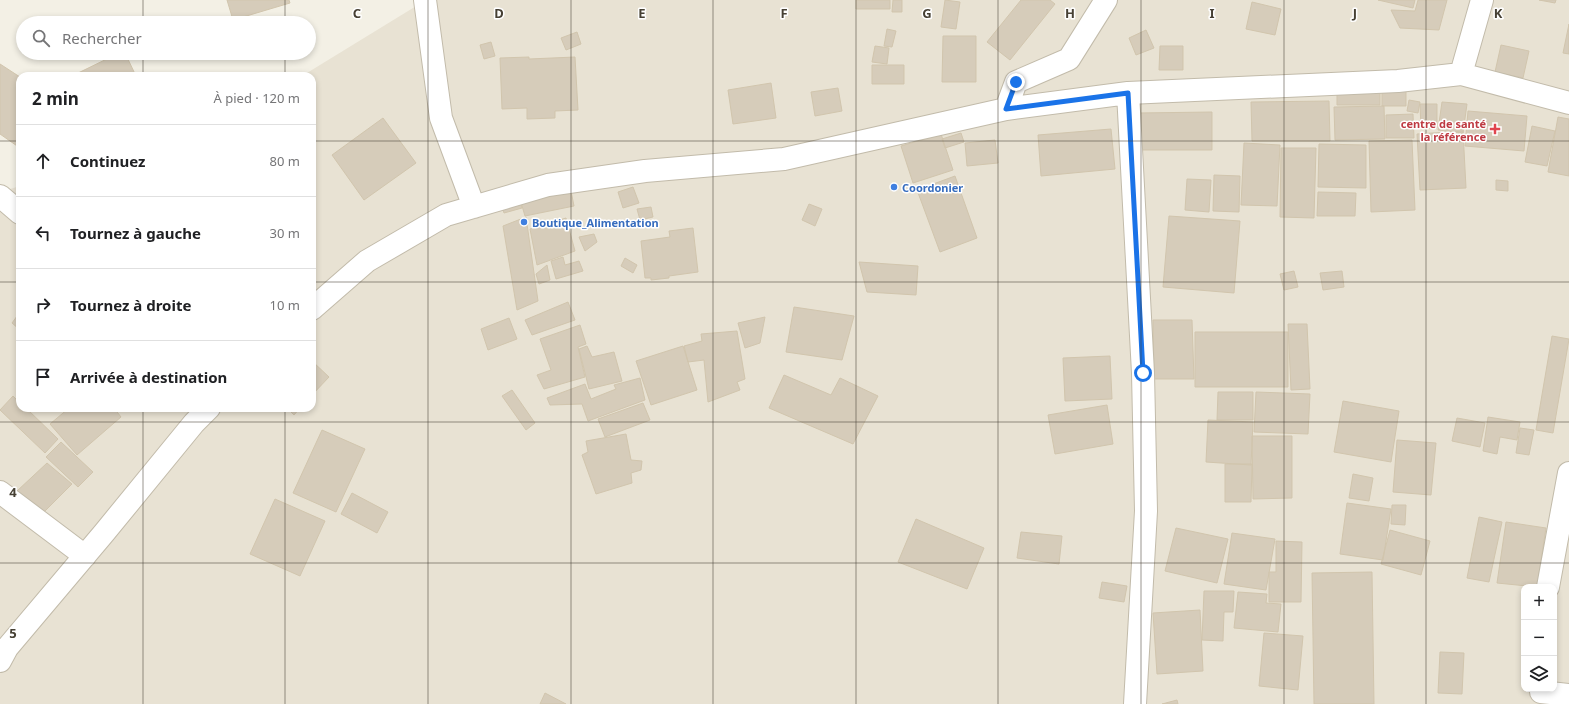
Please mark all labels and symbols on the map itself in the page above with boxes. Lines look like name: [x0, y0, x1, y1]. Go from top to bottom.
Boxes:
text: C: [353, 4, 361, 22]
text: D: [494, 4, 504, 22]
text: E: [638, 4, 646, 22]
text: F: [780, 4, 788, 22]
text: G: [922, 4, 932, 22]
text: H: [1065, 4, 1075, 22]
text: I: [1209, 4, 1215, 22]
text: J: [1352, 4, 1357, 22]
text: K: [1494, 4, 1503, 22]
route end: [1007, 73, 1025, 91]
place label: centre de santé la référence: [1401, 116, 1486, 144]
marker: centre de santé la référence: [1489, 123, 1501, 135]
place label: Coordonier: [902, 180, 963, 195]
marker: Coordonier: [889, 182, 899, 192]
place label: Boutique_Alimentation: [532, 215, 659, 230]
marker: Boutique_Alimentation: [519, 217, 529, 227]
route start: [1134, 364, 1152, 382]
text: 4: [9, 483, 17, 501]
text: 5: [9, 624, 17, 642]

